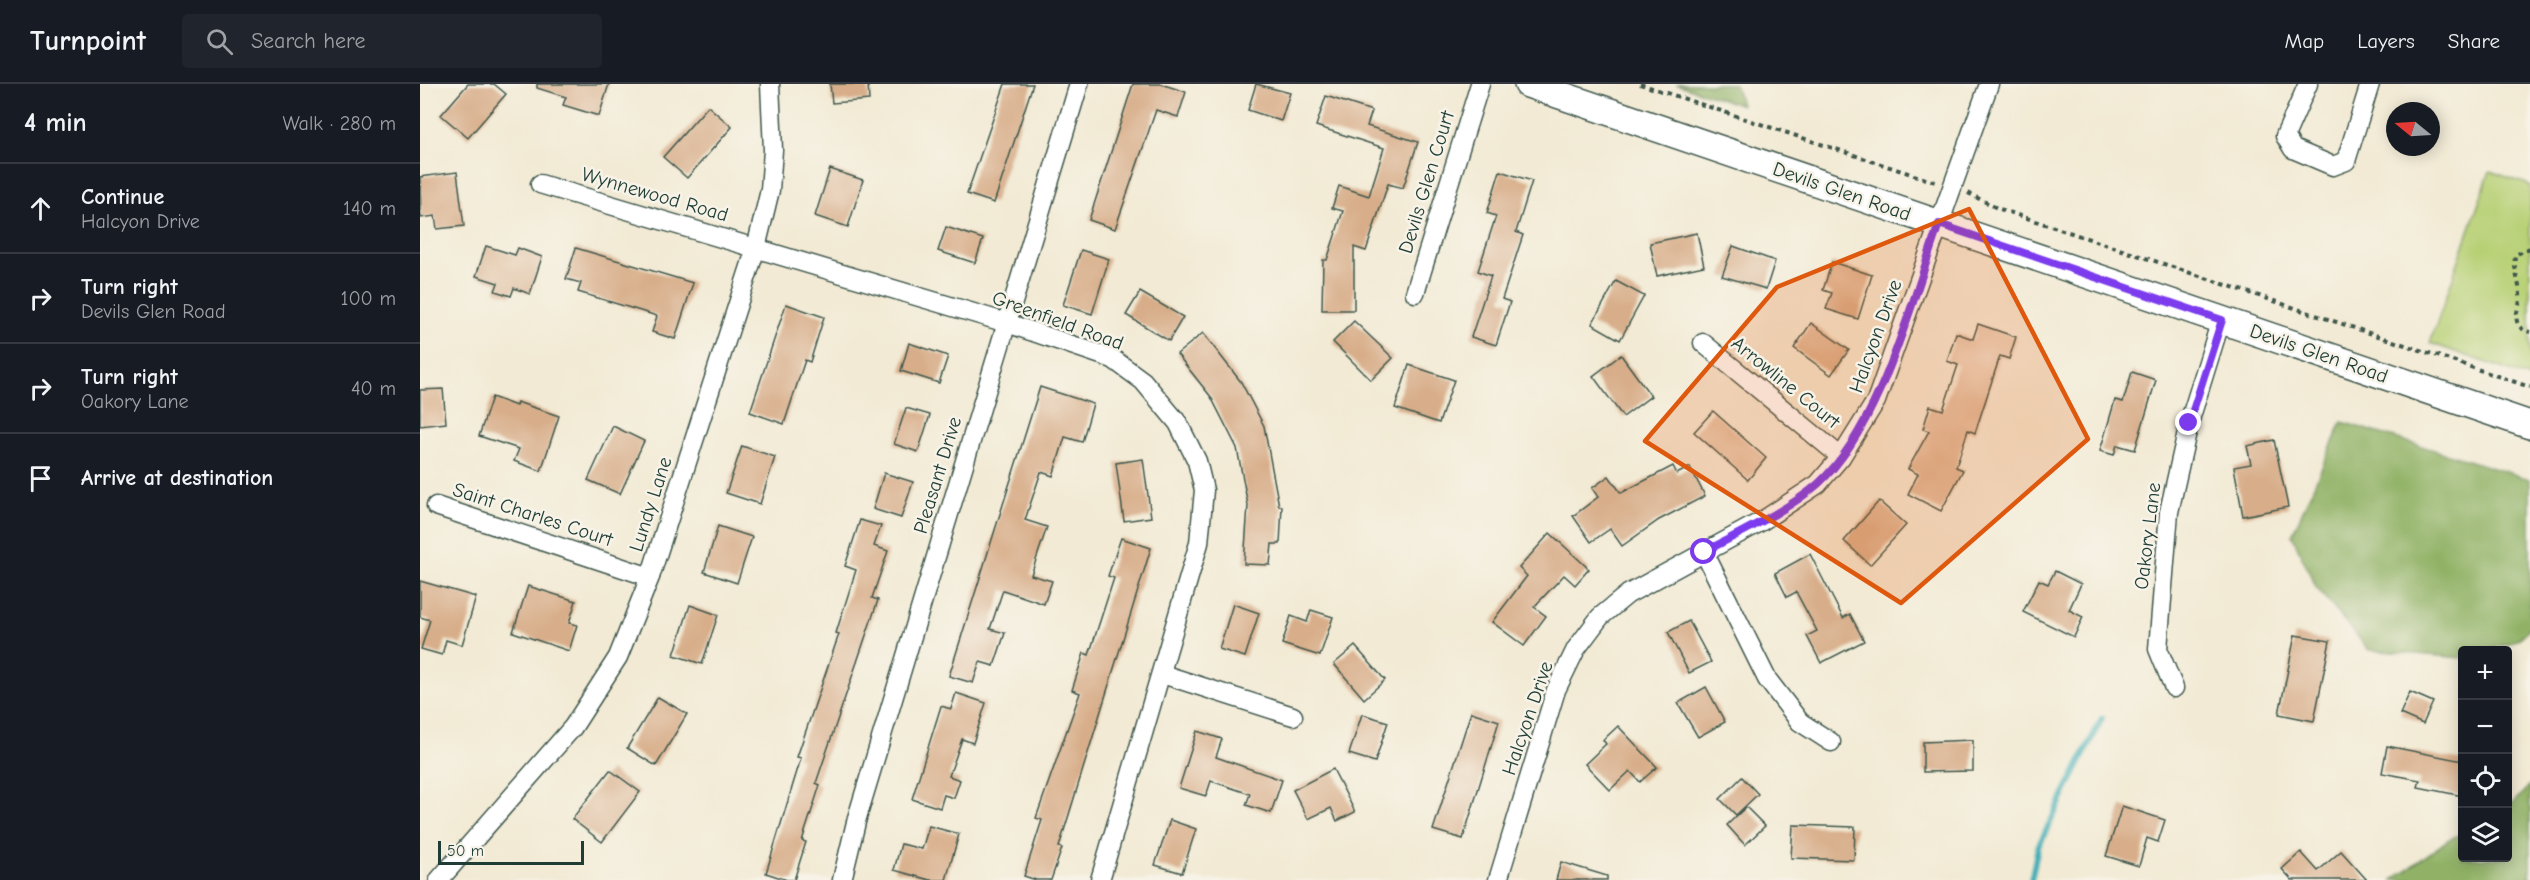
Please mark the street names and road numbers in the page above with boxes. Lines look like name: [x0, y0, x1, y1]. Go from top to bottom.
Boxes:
street label: Devils Glen Court: [1394, 107, 1459, 256]
street label: Devils Glen Road: [1770, 157, 1914, 226]
street label: Wynnewood Road: [579, 163, 731, 226]
street label: Halcyon Drive: [1844, 276, 1907, 396]
street label: Greenfield Road: [989, 286, 1127, 355]
street label: Devils Glen Road: [2247, 319, 2391, 388]
street label: Arrowline Court: [1727, 332, 1846, 434]
street label: Pleasant Drive: [909, 414, 966, 536]
street label: Lundy Lane: [624, 454, 677, 554]
street label: Saint Charles Court: [450, 478, 617, 552]
street label: Oakory Lane: [2130, 481, 2165, 591]
street label: Halcyon Drive: [1497, 658, 1558, 778]

